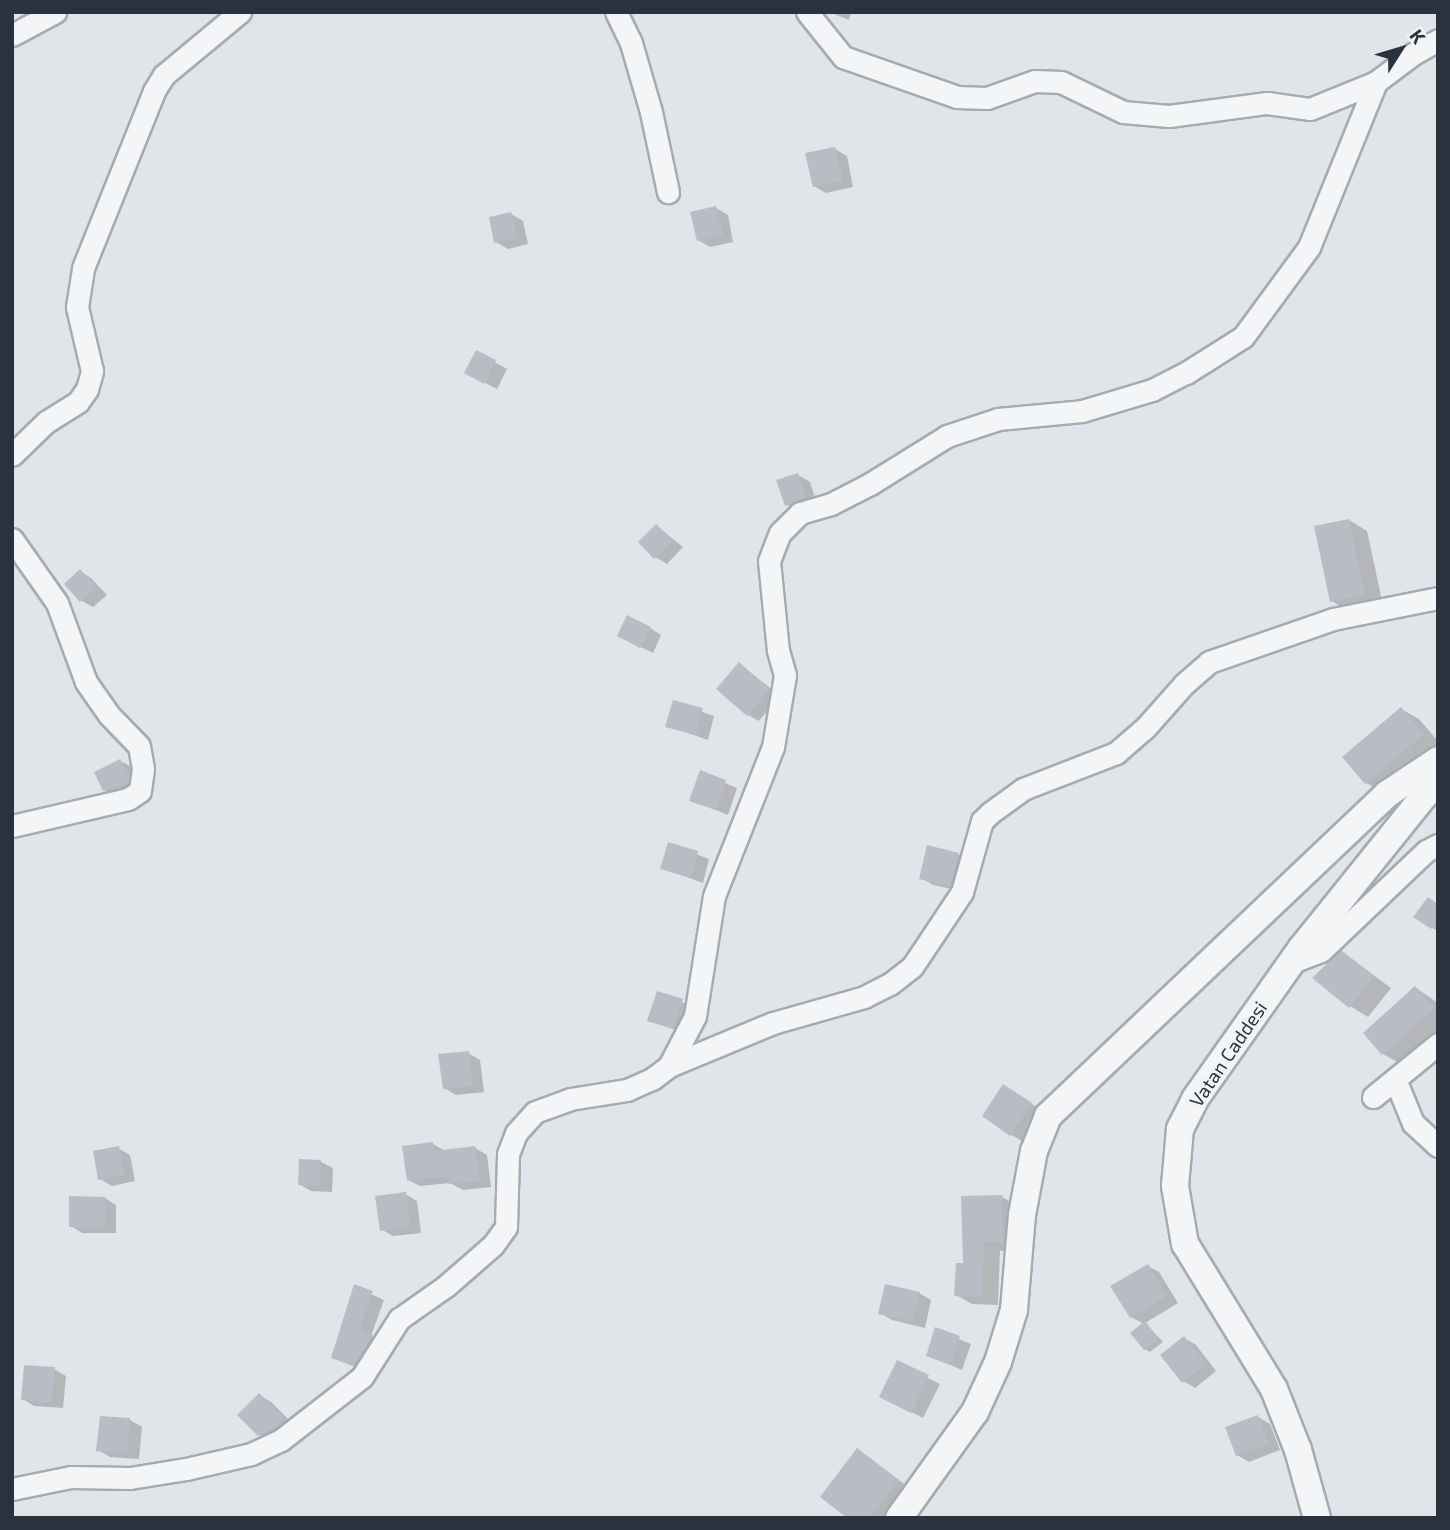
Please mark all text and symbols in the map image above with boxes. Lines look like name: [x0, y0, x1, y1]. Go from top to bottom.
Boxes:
north arrow: [1366, 14, 1436, 84]
text: K: [1405, 24, 1431, 48]
street label: Vatan Caddesi: [1184, 997, 1272, 1111]

